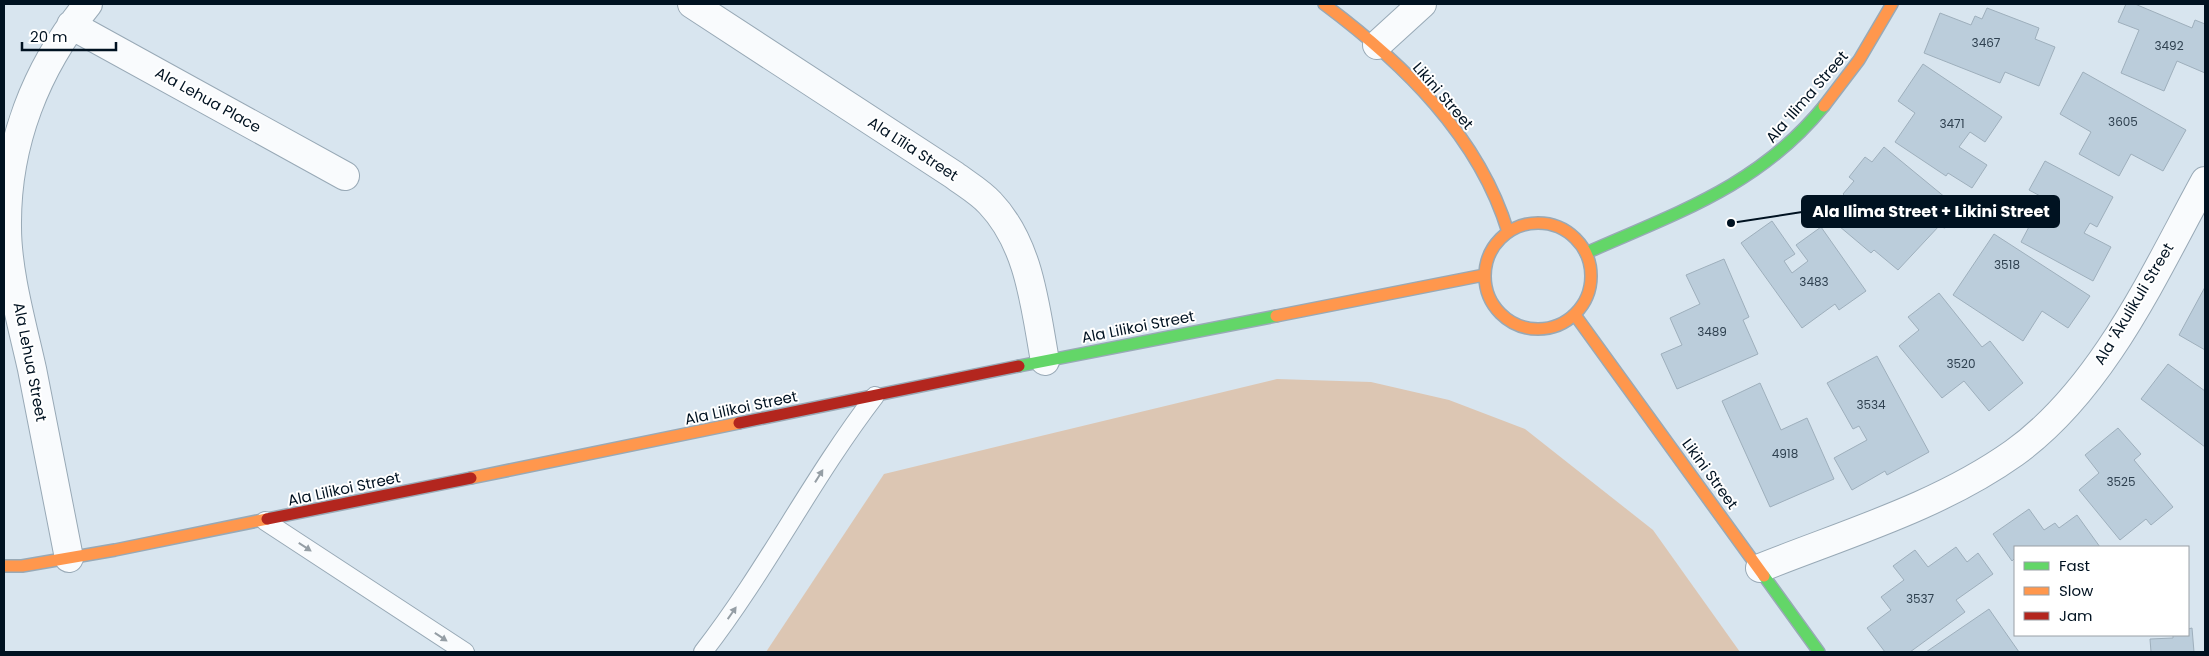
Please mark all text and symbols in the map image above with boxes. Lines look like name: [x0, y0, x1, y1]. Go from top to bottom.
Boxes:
scale bar: [22, 20, 116, 52]
text: 20 m: [30, 26, 68, 47]
house number: 3467: [1972, 34, 2001, 51]
house number: 3492: [2154, 37, 2184, 54]
street label: Ala ʻIlima Street: [1761, 46, 1853, 147]
street label: Likini Street: [1408, 58, 1478, 134]
street label: Ala Lehua Place: [152, 62, 265, 137]
street label: Ala Līlia Street: [864, 112, 962, 186]
house number: 3605: [2108, 113, 2138, 130]
house number: 3471: [1939, 115, 1965, 132]
callout: Ala Ilima Street + Likini Street: [1802, 196, 2059, 227]
text: Ala Ilima Street + Likini Street: [1812, 200, 2050, 223]
street label: Ala ʻĀkulikuli Street: [2089, 239, 2178, 369]
house number: 3518: [1994, 256, 2020, 273]
house number: 3483: [1799, 273, 1829, 290]
street label: Ala Lehua Street: [9, 301, 52, 423]
street label: Ala Lilikoi Street: [1080, 305, 1196, 348]
house number: 3489: [1697, 323, 1727, 340]
house number: 3520: [1946, 355, 1976, 372]
street label: Ala Lilikoi Street: [683, 385, 799, 430]
house number: 3534: [1856, 396, 1886, 413]
street label: Likini Street: [1678, 434, 1743, 513]
house number: 4918: [1772, 445, 1798, 462]
street label: Ala Lilikoi Street: [286, 466, 402, 511]
one-way arrow: [815, 469, 824, 482]
house number: 3525: [2106, 473, 2136, 490]
one-way arrow: [299, 543, 312, 552]
legend: [2014, 546, 2189, 636]
text: Fast: [2059, 555, 2090, 576]
text: Slow: [2059, 580, 2094, 601]
house number: 3537: [1906, 590, 1935, 607]
text: Jam: [2059, 605, 2093, 626]
one-way arrow: [727, 606, 737, 619]
one-way arrow: [435, 632, 448, 642]

